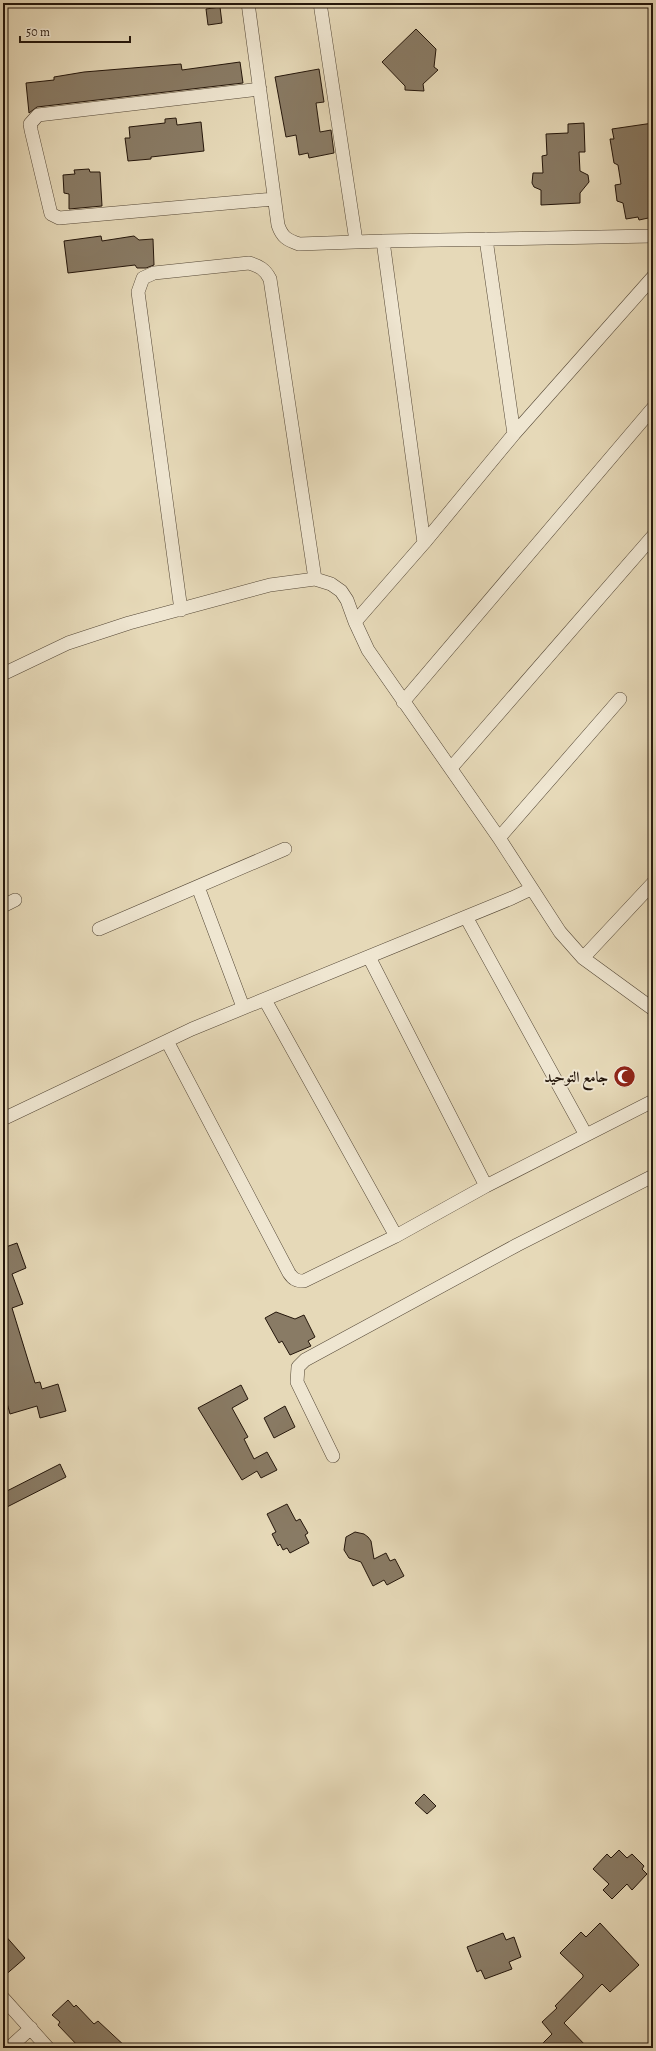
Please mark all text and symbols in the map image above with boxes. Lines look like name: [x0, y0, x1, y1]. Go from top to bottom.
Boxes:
scale bar: [20, 18, 130, 44]
text: 50 m: [26, 24, 50, 40]
mosque icon: جامع التوحيد: [611, 1064, 637, 1090]
place label: جامع التوحيد: [544, 1067, 608, 1091]

